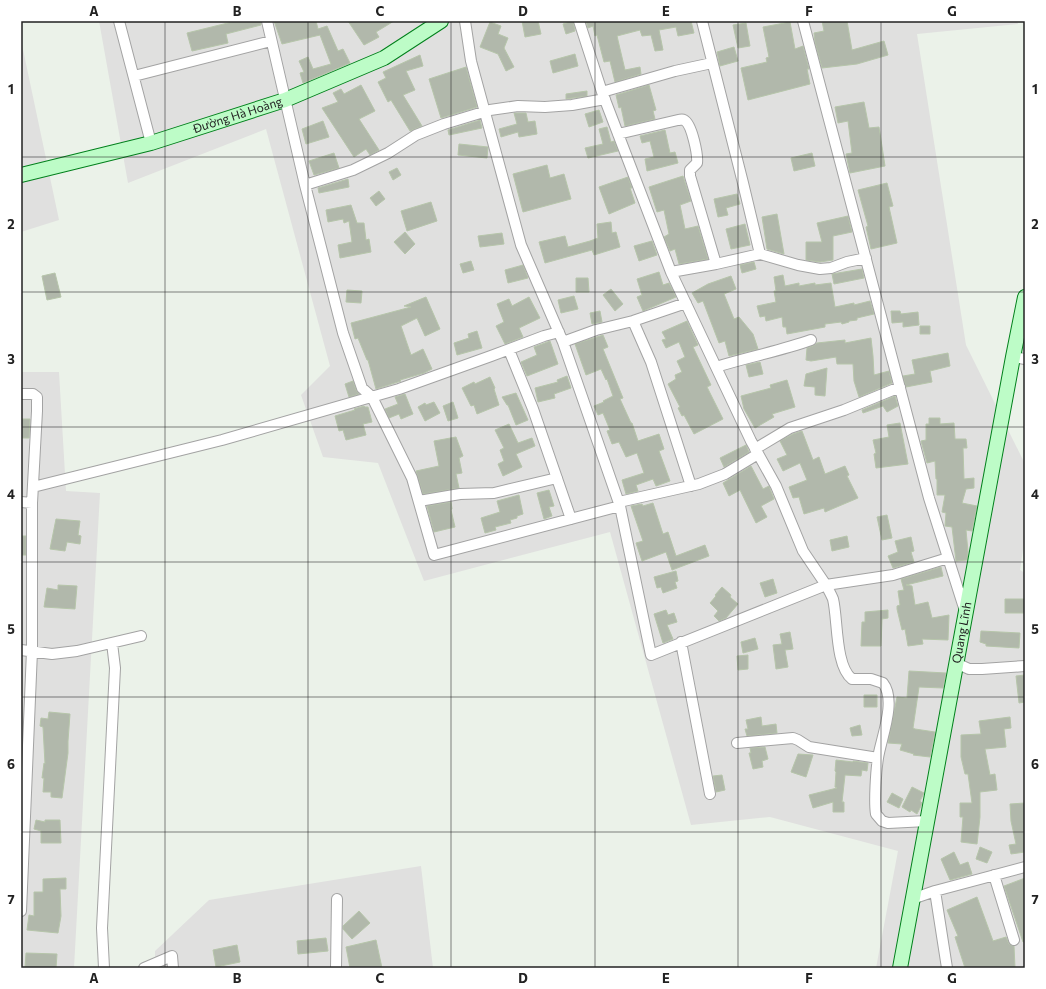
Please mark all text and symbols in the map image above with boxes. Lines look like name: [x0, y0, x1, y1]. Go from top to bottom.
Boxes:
text: A: [89, 3, 99, 19]
text: B: [233, 3, 242, 19]
text: C: [376, 3, 385, 19]
text: D: [518, 3, 528, 19]
text: E: [662, 3, 670, 19]
text: F: [805, 3, 813, 19]
text: G: [947, 3, 957, 19]
text: 1: [8, 81, 14, 97]
text: 1: [1032, 81, 1038, 97]
street label: Đường Hà Hoàng: [190, 93, 284, 135]
text: 2: [7, 216, 15, 232]
text: 2: [1031, 216, 1039, 232]
text: 3: [7, 351, 15, 367]
text: 3: [1031, 351, 1039, 367]
text: 4: [7, 486, 15, 502]
text: 4: [1031, 486, 1039, 502]
street label: Quang Lĩnh: [948, 601, 974, 664]
text: 5: [7, 621, 15, 637]
text: 5: [1031, 621, 1039, 637]
text: 6: [7, 756, 15, 772]
text: 6: [1031, 756, 1039, 772]
text: 7: [7, 891, 15, 907]
text: 7: [1031, 891, 1039, 907]
text: A: [89, 970, 99, 986]
text: B: [233, 970, 242, 986]
text: C: [376, 970, 385, 986]
text: D: [518, 970, 528, 986]
text: E: [662, 970, 670, 986]
text: F: [805, 970, 813, 986]
text: G: [947, 970, 957, 986]

